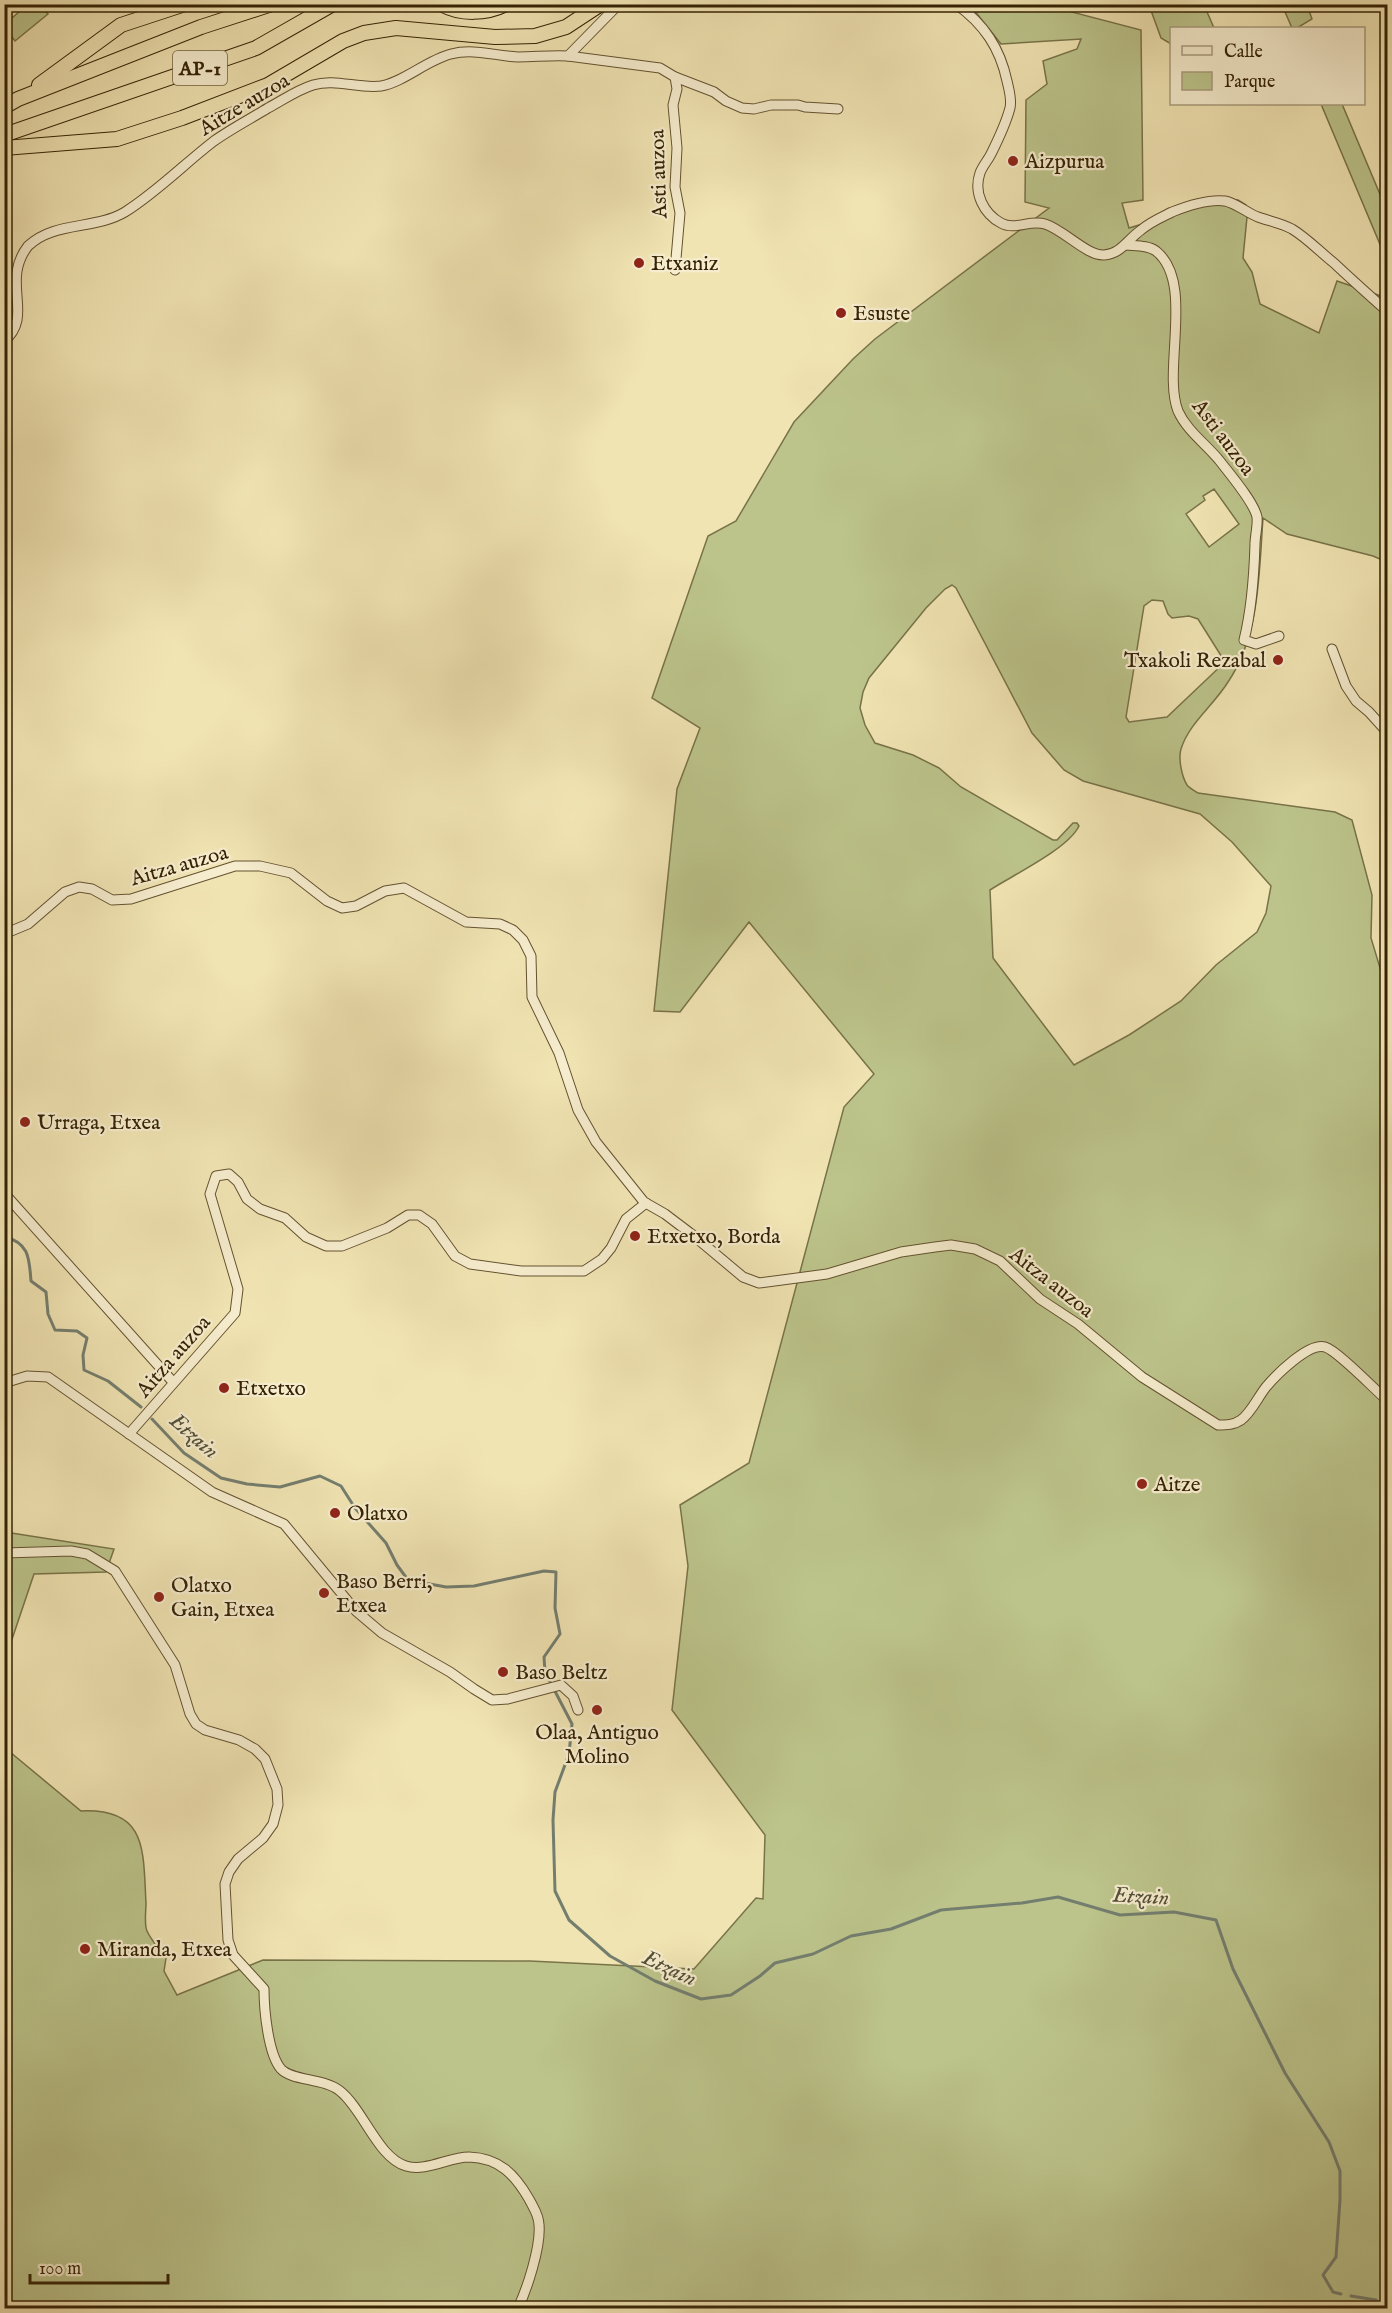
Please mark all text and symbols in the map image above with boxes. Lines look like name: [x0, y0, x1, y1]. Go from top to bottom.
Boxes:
legend: [1170, 27, 1365, 105]
text: Calle: [1224, 41, 1263, 64]
road number: AP-1: [173, 51, 227, 85]
street label: Aitze auzoa: [194, 67, 296, 143]
text: Parque: [1224, 71, 1275, 94]
street label: Asti auzoa: [644, 128, 675, 220]
place label: Aizpurua: [1024, 149, 1105, 176]
marker: Aizpurua: [1006, 154, 1020, 168]
place label: Etxaniz: [651, 251, 719, 278]
marker: Etxaniz: [632, 256, 646, 270]
place label: Esuste: [853, 301, 910, 328]
marker: Esuste: [834, 306, 848, 320]
street label: Asti auzoa: [1185, 393, 1261, 482]
place label: Txakoli Rezabal: [1124, 648, 1266, 675]
marker: Txakoli Rezabal: [1271, 653, 1285, 667]
street label: Aitza auzoa: [126, 839, 232, 894]
place label: Urraga, Etxea: [37, 1110, 161, 1137]
marker: Urraga, Etxea: [18, 1115, 32, 1129]
place label: Etxetxo, Borda: [647, 1224, 781, 1251]
marker: Etxetxo, Borda: [628, 1229, 642, 1243]
street label: Aitza auzoa: [1002, 1241, 1100, 1325]
street label: Aitza auzoa: [130, 1310, 218, 1404]
place label: Etxetxo: [236, 1376, 306, 1403]
marker: Etxetxo: [217, 1381, 231, 1395]
water label: Etzain: [162, 1407, 224, 1466]
place label: Aitze: [1153, 1472, 1201, 1499]
marker: Aitze: [1135, 1477, 1149, 1491]
place label: Olatxo: [347, 1501, 408, 1528]
marker: Olatxo: [328, 1506, 342, 1520]
place label: Baso Berri, Etxea: [336, 1569, 432, 1620]
place label: Olatxo Gain, Etxea: [171, 1573, 275, 1624]
marker: Baso Berri, Etxea: [317, 1586, 331, 1600]
marker: Olatxo Gain, Etxea: [152, 1590, 166, 1604]
place label: Baso Beltz: [515, 1660, 608, 1687]
marker: Baso Beltz: [496, 1665, 510, 1679]
marker: Olaa, Antiguo Molino: [590, 1703, 604, 1717]
place label: Olaa, Antiguo Molino: [535, 1720, 659, 1771]
water label: Etzain: [1111, 1881, 1170, 1912]
place label: Miranda, Etxea: [97, 1937, 233, 1964]
marker: Miranda, Etxea: [78, 1942, 92, 1956]
water label: Etzain: [637, 1944, 701, 1993]
scale bar: [30, 2247, 168, 2285]
text: 100 m: [39, 2258, 81, 2281]

